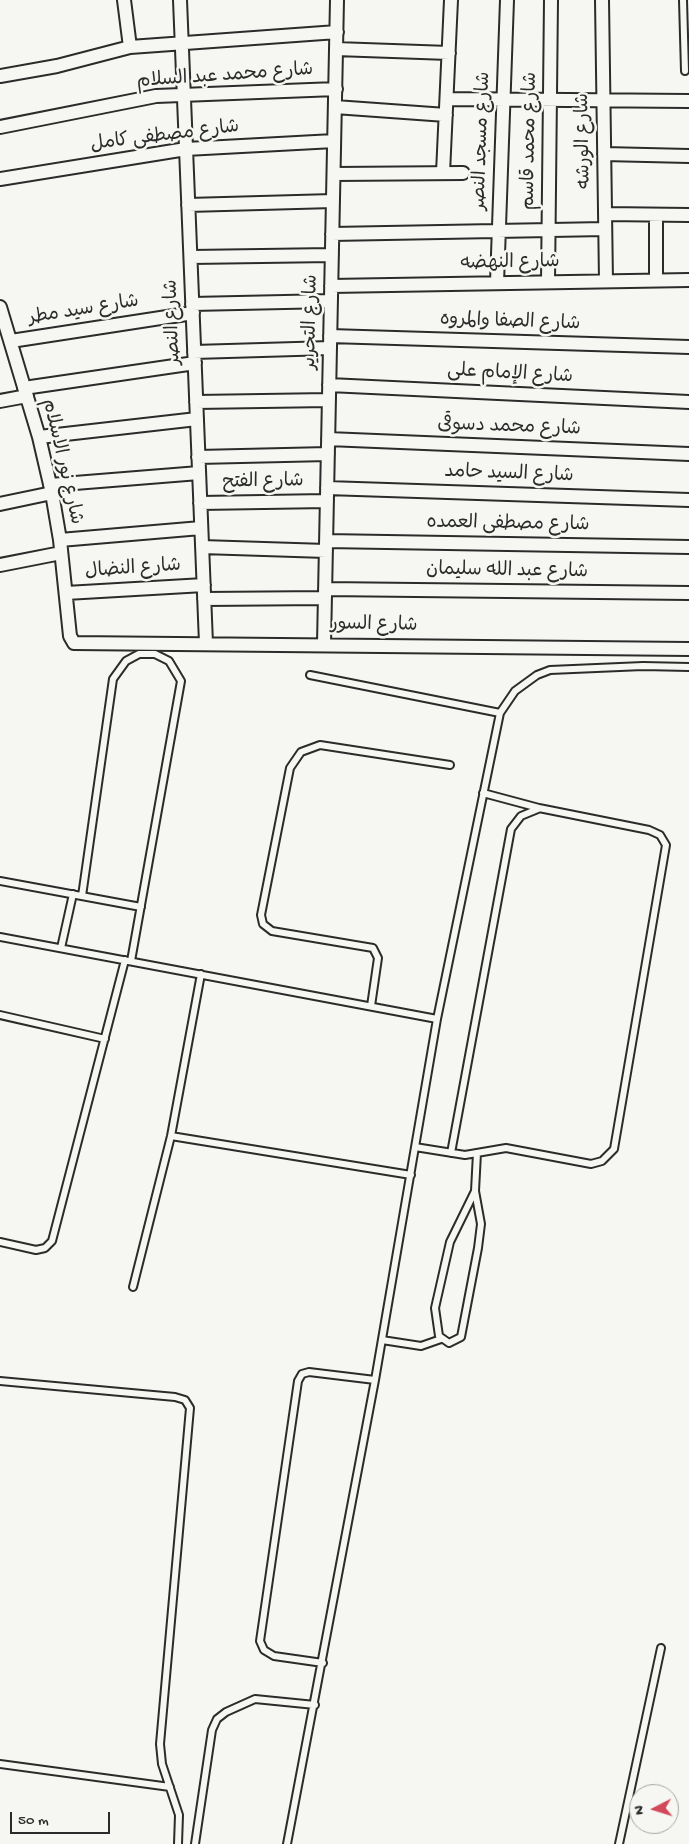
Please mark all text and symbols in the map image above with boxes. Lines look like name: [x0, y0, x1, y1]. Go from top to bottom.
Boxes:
street label: شارع محمد عبد السلام: [136, 59, 314, 95]
street label: شارع مسجد النصر: [469, 71, 497, 211]
street label: شارع محمد قاسم: [518, 72, 544, 210]
street label: شارع الورشه: [573, 93, 597, 189]
street label: شارع مصطفى كامل: [89, 117, 241, 157]
street label: شارع النهضه: [460, 252, 560, 276]
street label: شارع التحرير: [300, 274, 324, 370]
street label: شارع النصر: [161, 279, 187, 365]
street label: شارع سيد مطر: [27, 291, 141, 331]
street label: شارع الصفا والمروه: [439, 309, 581, 337]
street label: شارع الإمام على: [447, 360, 573, 390]
street label: شارع نور الاسلام: [35, 397, 87, 527]
street label: شارع محمد دسوقى: [437, 414, 581, 442]
street label: شارع السيد حامد: [444, 461, 574, 489]
street label: شارع الفتح: [222, 471, 304, 495]
street label: شارع مصطفى العمده: [426, 512, 590, 538]
street label: شارع النضال: [84, 555, 182, 585]
street label: شارع عبد الله سليمان: [426, 559, 588, 585]
street label: شارع السور: [330, 614, 418, 638]
north arrow: [629, 1784, 679, 1834]
scale bar: [12, 1802, 112, 1834]
text: N: [631, 1805, 648, 1816]
text: 50 m: [18, 1812, 49, 1830]

